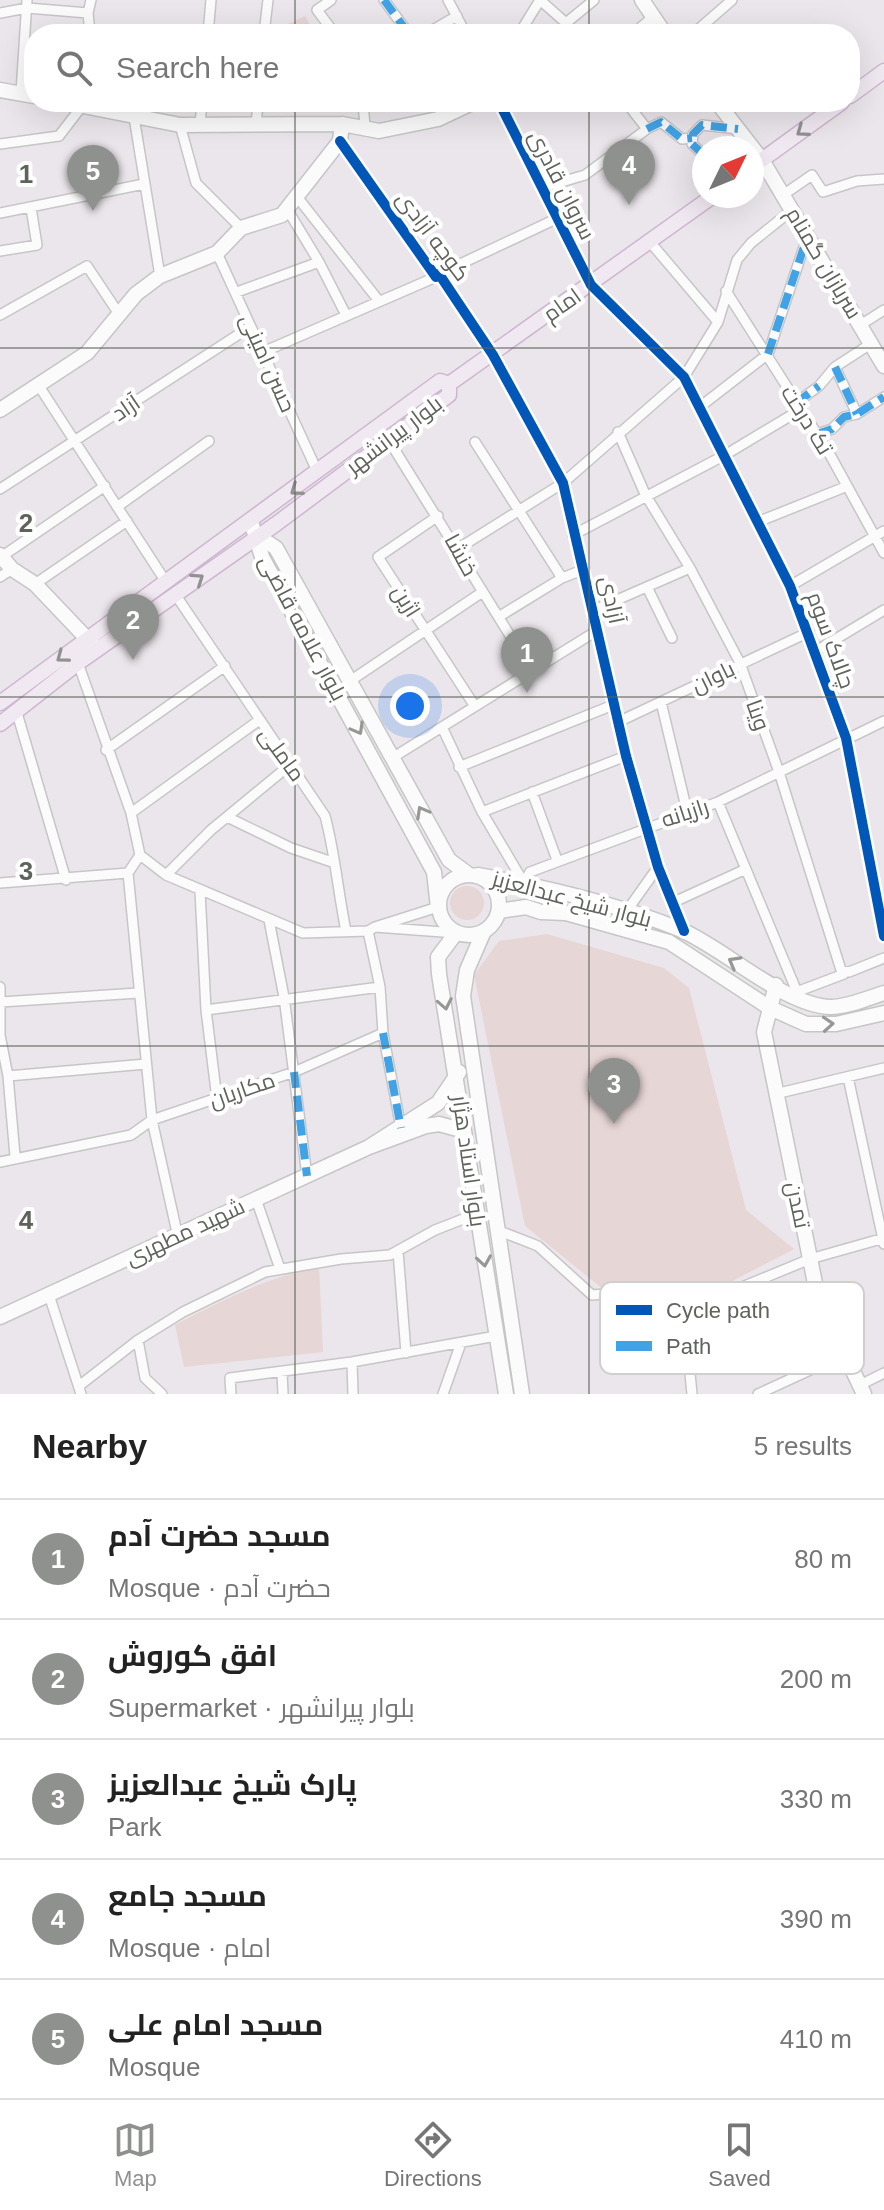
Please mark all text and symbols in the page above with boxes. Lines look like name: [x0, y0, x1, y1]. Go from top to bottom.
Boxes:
search box: [24, 24, 860, 112]
icon: search: [52, 46, 96, 90]
text: Search here: [116, 51, 279, 84]
one-way arrow: [796, 121, 810, 136]
street label: سروان قادری: [524, 126, 600, 244]
north arrow: [692, 136, 764, 208]
pin: 4: [603, 139, 655, 205]
pin: 5: [67, 145, 119, 211]
text: 1: [19, 159, 33, 189]
street label: کوچه آزادی: [390, 186, 475, 287]
street label: سربازان گمنام: [778, 203, 867, 325]
street label: امام: [538, 283, 587, 329]
street label: حسن امینی: [234, 310, 301, 416]
street label: تک درخت: [776, 381, 838, 459]
street label: آزاد: [107, 390, 145, 426]
street label: بلوار پیرانشهر: [339, 391, 448, 482]
one-way arrow: [290, 480, 304, 494]
text: 2: [19, 508, 33, 538]
street label: خنشا: [439, 530, 483, 580]
street label: بلوار علامه قاضی: [253, 551, 352, 706]
one-way arrow: [189, 574, 204, 589]
street label: آزادی: [595, 574, 629, 626]
street label: اژین: [386, 580, 425, 622]
street label: چالاک سوم: [799, 588, 860, 693]
pin: 2: [107, 594, 159, 660]
pin: 1: [501, 627, 553, 693]
one-way arrow: [56, 648, 70, 662]
street label: باوان: [687, 656, 739, 698]
your location: [390, 686, 430, 726]
street label: وینا: [741, 696, 775, 734]
one-way arrow: [348, 721, 363, 736]
street label: ماملی: [253, 722, 310, 787]
street label: رازیانه: [658, 794, 712, 832]
one-way arrow: [417, 806, 432, 821]
text: 3: [19, 856, 33, 886]
street label: بلوار شیخ عبدالعزیز: [487, 865, 654, 934]
one-way arrow: [728, 957, 743, 972]
one-way arrow: [435, 997, 452, 1011]
one-way arrow: [822, 1016, 835, 1033]
pin: 3: [588, 1058, 640, 1124]
street label: مکاریان: [206, 1067, 278, 1113]
street label: بلوار استاد هژار: [447, 1092, 491, 1228]
street label: تمدن: [781, 1179, 815, 1231]
street label: شهید مطهری: [121, 1194, 249, 1271]
text: 4: [19, 1205, 34, 1235]
one-way arrow: [475, 1254, 492, 1268]
legend: [600, 1282, 864, 1374]
text: Cycle path: [666, 1298, 770, 1323]
text: Path: [666, 1334, 711, 1359]
text: Nearby: [32, 1427, 147, 1465]
text: 5 results: [754, 1431, 852, 1461]
text: مسجد حضرت آدم: [108, 1519, 331, 1552]
text: 1: [51, 1544, 65, 1574]
text: 80 m: [794, 1544, 852, 1574]
text: Mosque · حضرت آدم: [108, 1573, 331, 1603]
text: افق کوروش: [108, 1639, 277, 1672]
text: 2: [51, 1664, 65, 1694]
text: 200 m: [780, 1664, 852, 1694]
text: Supermarket · بلوار پیرانشهر: [108, 1693, 415, 1723]
text: پارک شیخ عبدالعزیز: [108, 1768, 357, 1801]
text: 3: [51, 1784, 65, 1814]
text: 330 m: [780, 1784, 852, 1814]
text: Park: [108, 1812, 161, 1842]
text: مسجد جامع: [108, 1879, 267, 1912]
text: 4: [51, 1904, 65, 1934]
text: 390 m: [780, 1904, 852, 1934]
text: Mosque · امام: [108, 1933, 271, 1963]
text: مسجد امام علی: [108, 2008, 323, 2041]
text: 5: [51, 2024, 65, 2054]
text: 410 m: [780, 2024, 852, 2054]
text: Mosque: [108, 2052, 201, 2082]
tab: Map: [113, 2118, 157, 2192]
tab: Directions: [384, 2118, 482, 2192]
tab: Saved: [708, 2118, 771, 2192]

